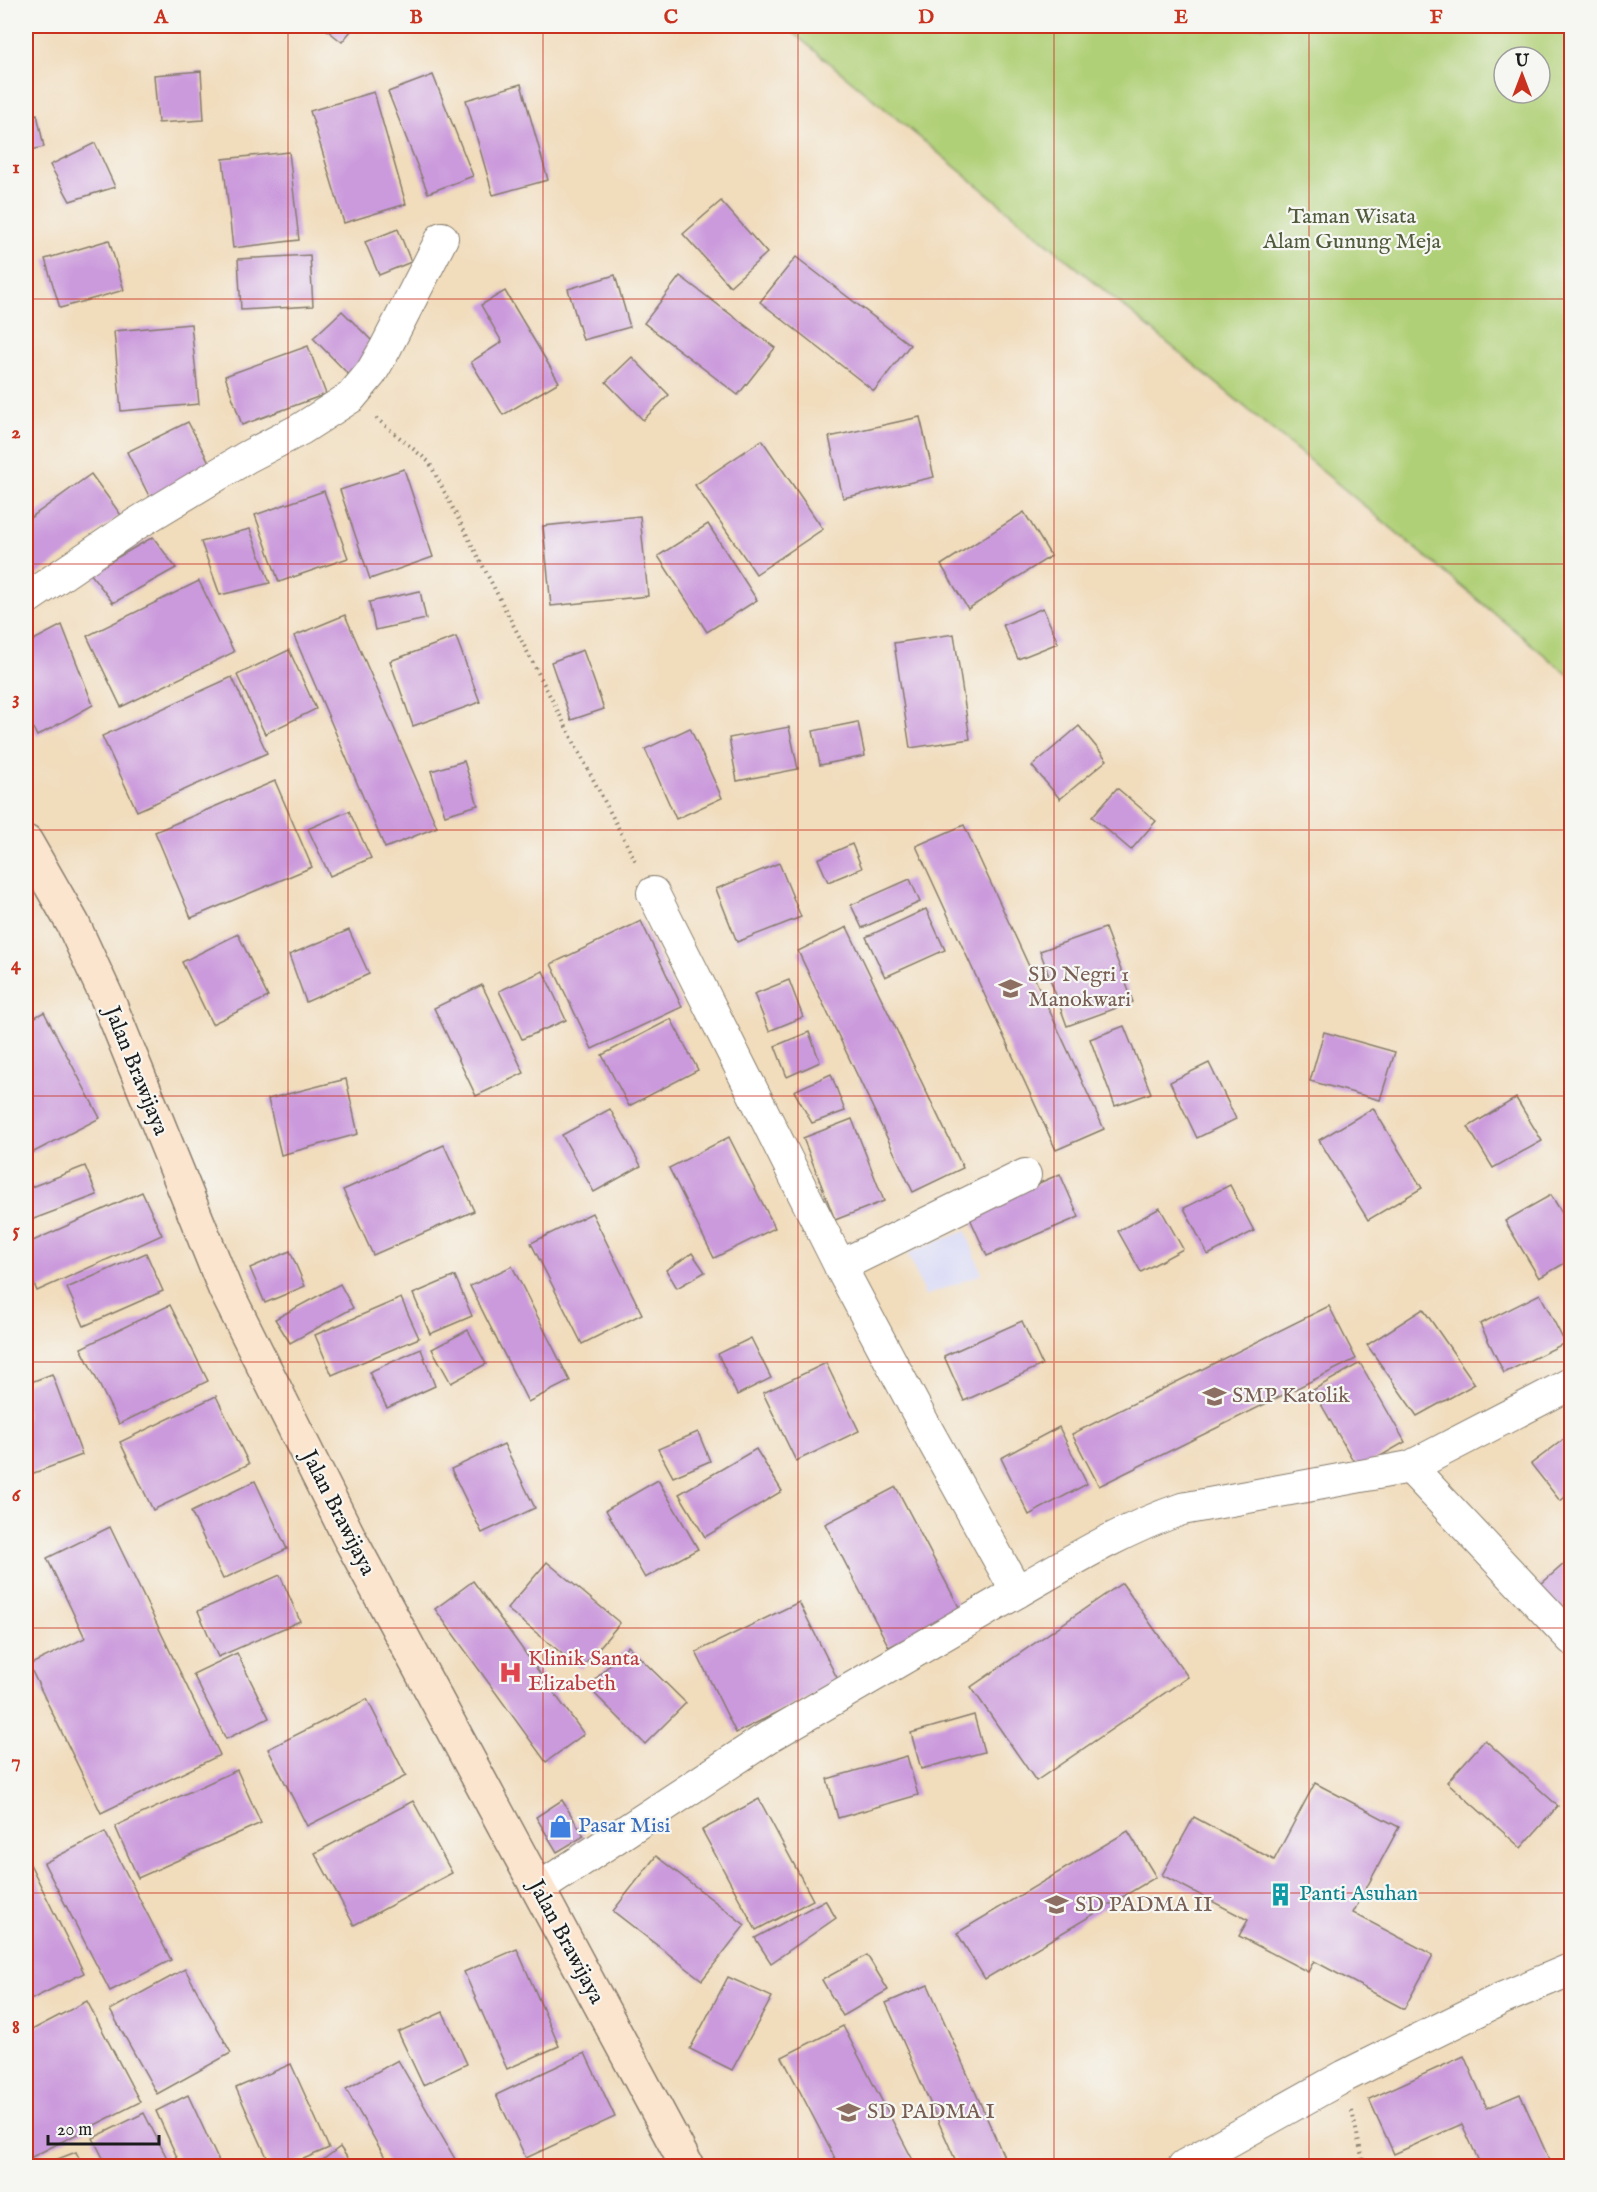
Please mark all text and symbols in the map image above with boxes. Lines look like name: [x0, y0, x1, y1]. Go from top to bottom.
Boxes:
text: A: [153, 5, 169, 30]
text: B: [409, 5, 423, 30]
text: C: [664, 5, 678, 30]
text: D: [918, 5, 934, 30]
text: E: [1174, 5, 1188, 30]
text: F: [1430, 5, 1443, 30]
north arrow: [1492, 45, 1552, 105]
text: U: [1514, 52, 1529, 72]
text: 1: [12, 155, 20, 180]
park label: Taman Wisata Alam Gunung Meja: [1262, 203, 1441, 256]
text: 2: [11, 420, 21, 445]
text: 3: [12, 686, 20, 711]
text: 4: [11, 952, 22, 977]
place label: SD Negri 1 Manokwari: [1028, 961, 1131, 1014]
school or university icon: SD Negri 1 Manokwari: [997, 975, 1023, 1001]
street label: Jalan Brawijaya: [96, 1000, 175, 1140]
text: 5: [12, 1218, 20, 1243]
place label: SMP Katolik: [1232, 1382, 1350, 1410]
school or university icon: SMP Katolik: [1201, 1383, 1227, 1409]
street label: Jalan Brawijaya: [293, 1443, 382, 1581]
text: 6: [12, 1483, 22, 1508]
place label: Klinik Santa Elizabeth: [528, 1645, 640, 1698]
hospital icon: Klinik Santa Elizabeth: [497, 1659, 523, 1685]
text: 7: [11, 1749, 21, 1774]
place label: Pasar Misi: [578, 1812, 671, 1840]
shop icon: Pasar Misi: [547, 1813, 573, 1839]
street label: Jalan Brawijaya: [520, 1872, 611, 2009]
place label: Panti Asuhan: [1299, 1880, 1418, 1908]
building icon: Panti Asuhan: [1268, 1881, 1294, 1907]
place label: SD PADMA II: [1075, 1891, 1213, 1919]
school or university icon: SD PADMA II: [1044, 1892, 1070, 1918]
text: 8: [12, 2015, 20, 2040]
place label: SD PADMA I: [867, 2098, 995, 2126]
school or university icon: SD PADMA I: [836, 2099, 862, 2125]
scale bar: [48, 2108, 159, 2146]
text: 20 m: [57, 2119, 92, 2142]

